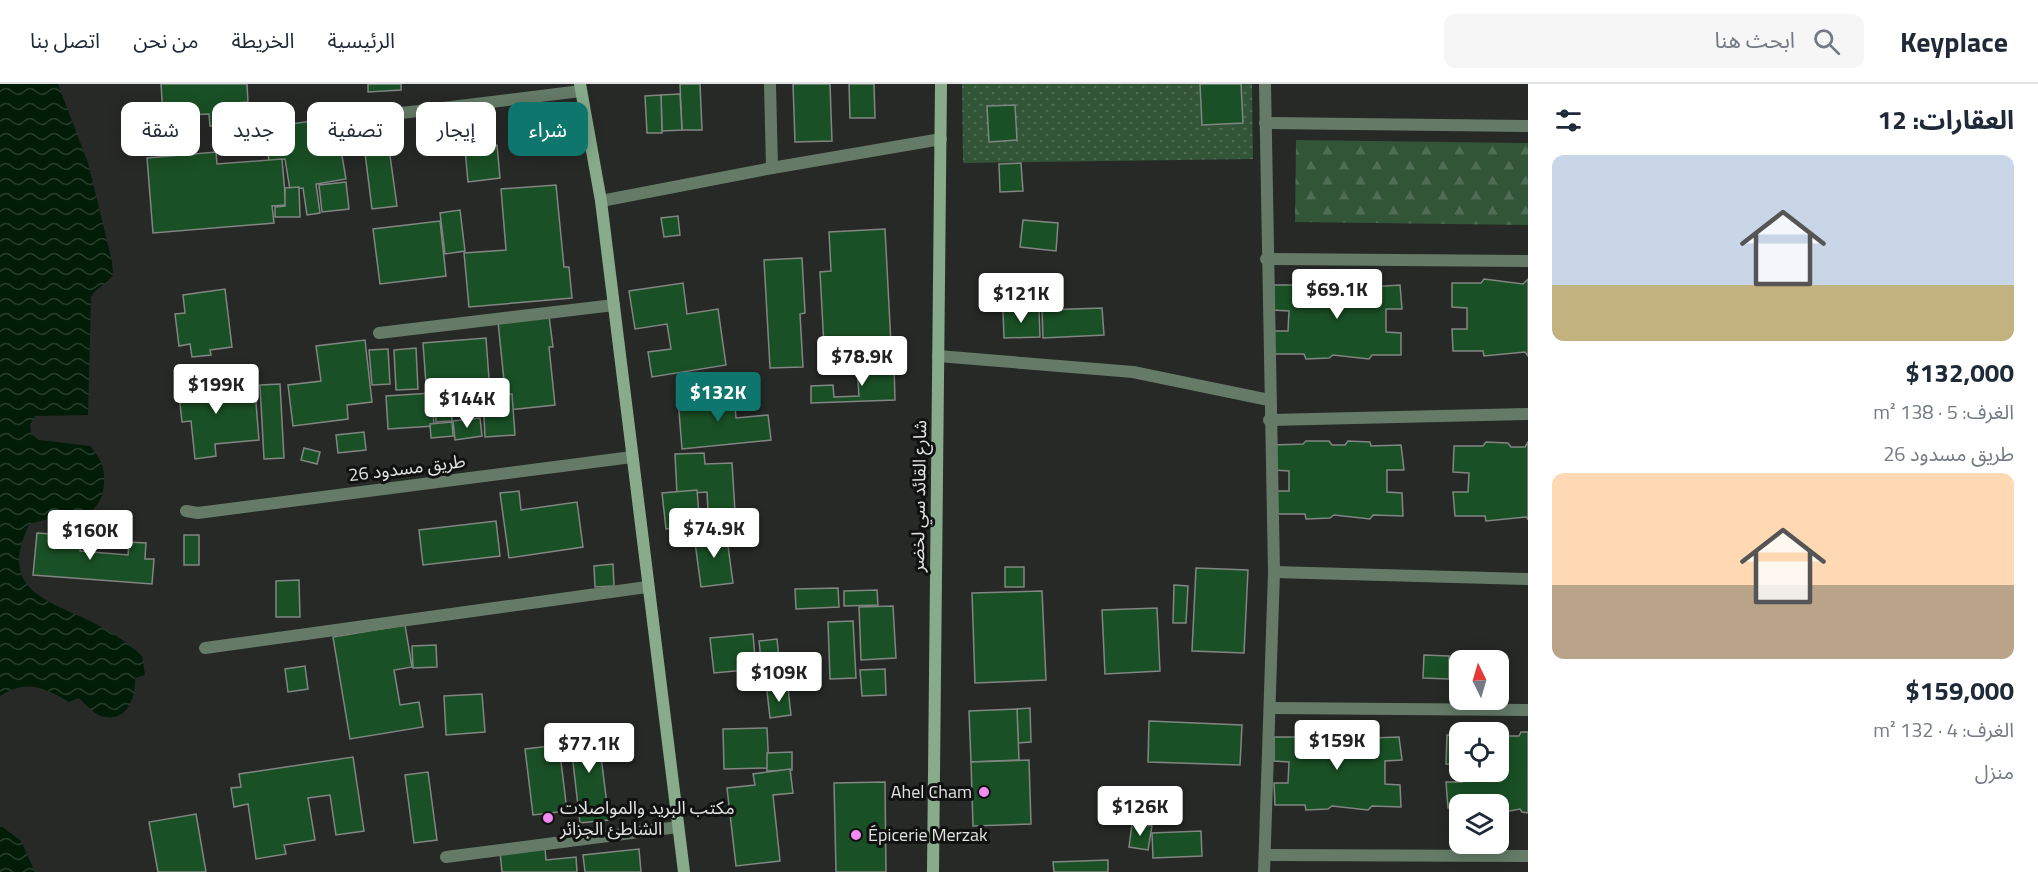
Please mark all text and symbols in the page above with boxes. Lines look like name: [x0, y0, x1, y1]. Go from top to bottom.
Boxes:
search box: [1444, 14, 1864, 68]
text: Keyplace: [1900, 20, 2008, 63]
text: ابحث هنا: [1714, 23, 1795, 57]
text: اتصل بنا: [30, 24, 100, 56]
text: من نحن: [133, 24, 198, 56]
text: الخريطة: [231, 24, 294, 56]
text: الرئيسية: [327, 24, 395, 56]
icon: search: [1810, 25, 1843, 58]
text: العقارات: 12: [1878, 100, 2014, 139]
chip: شقة: [121, 102, 200, 156]
chip: جديد: [212, 102, 295, 156]
chip: تصفية: [307, 102, 404, 156]
chip: إيجار: [416, 102, 496, 156]
chip: شراء: [508, 102, 588, 156]
icon: filters: [1552, 104, 1585, 137]
icon: home: [1729, 194, 1837, 302]
pin: $69.1K: [1288, 269, 1386, 320]
pin: $121K: [979, 273, 1063, 324]
text: $69.1K: [1306, 273, 1368, 304]
text: $121K: [993, 277, 1049, 308]
pin: $78.9K: [813, 336, 911, 387]
text: $78.9K: [831, 340, 893, 371]
text: $132,000: [1905, 353, 2014, 392]
pin: $199K: [174, 364, 258, 415]
text: $199K: [188, 368, 244, 399]
pin: $132K: [676, 372, 760, 423]
text: $132K: [690, 376, 746, 407]
pin: $144K: [425, 378, 509, 429]
text: $144K: [439, 382, 495, 413]
text: الغرف: 5 · 138 m²: [1873, 396, 2014, 427]
street label: شارع القائد سي لخضر: [904, 420, 934, 573]
text: طريق مسدود 26: [1883, 438, 2014, 469]
street label: طريق مسدود 26: [347, 447, 467, 488]
pin: $74.9K: [665, 508, 763, 559]
pin: $160K: [48, 510, 132, 561]
text: $74.9K: [683, 512, 745, 543]
icon: home: [1729, 512, 1837, 620]
text: $160K: [62, 514, 118, 545]
north arrow: [1449, 650, 1509, 710]
map controls: [1449, 650, 1509, 854]
pin: $109K: [737, 652, 821, 703]
text: $109K: [751, 656, 807, 687]
text: $159,000: [1905, 671, 2014, 710]
text: الغرف: 4 · 132 m²: [1873, 714, 2014, 745]
pin: $159K: [1295, 720, 1379, 771]
button: locate: [1449, 722, 1509, 782]
pin: $77.1K: [540, 723, 638, 774]
text: $159K: [1309, 724, 1365, 755]
text: $77.1K: [558, 727, 620, 758]
text: منزل: [1975, 756, 2014, 787]
place label: Ahel Cham: [891, 778, 972, 805]
marker: Ahel Cham: [977, 785, 991, 799]
pin: $126K: [1098, 786, 1182, 837]
text: $126K: [1112, 790, 1168, 821]
place label: مكتب البريد والمواصلات الشاطئ الجزائر: [559, 794, 735, 842]
button: layers: [1449, 794, 1509, 854]
marker: مكتب البريد والمواصلات الشاطئ الجزائر: [541, 811, 555, 825]
place label: Épicerie Merzak: [868, 821, 988, 848]
marker: Épicerie Merzak: [849, 828, 863, 842]

